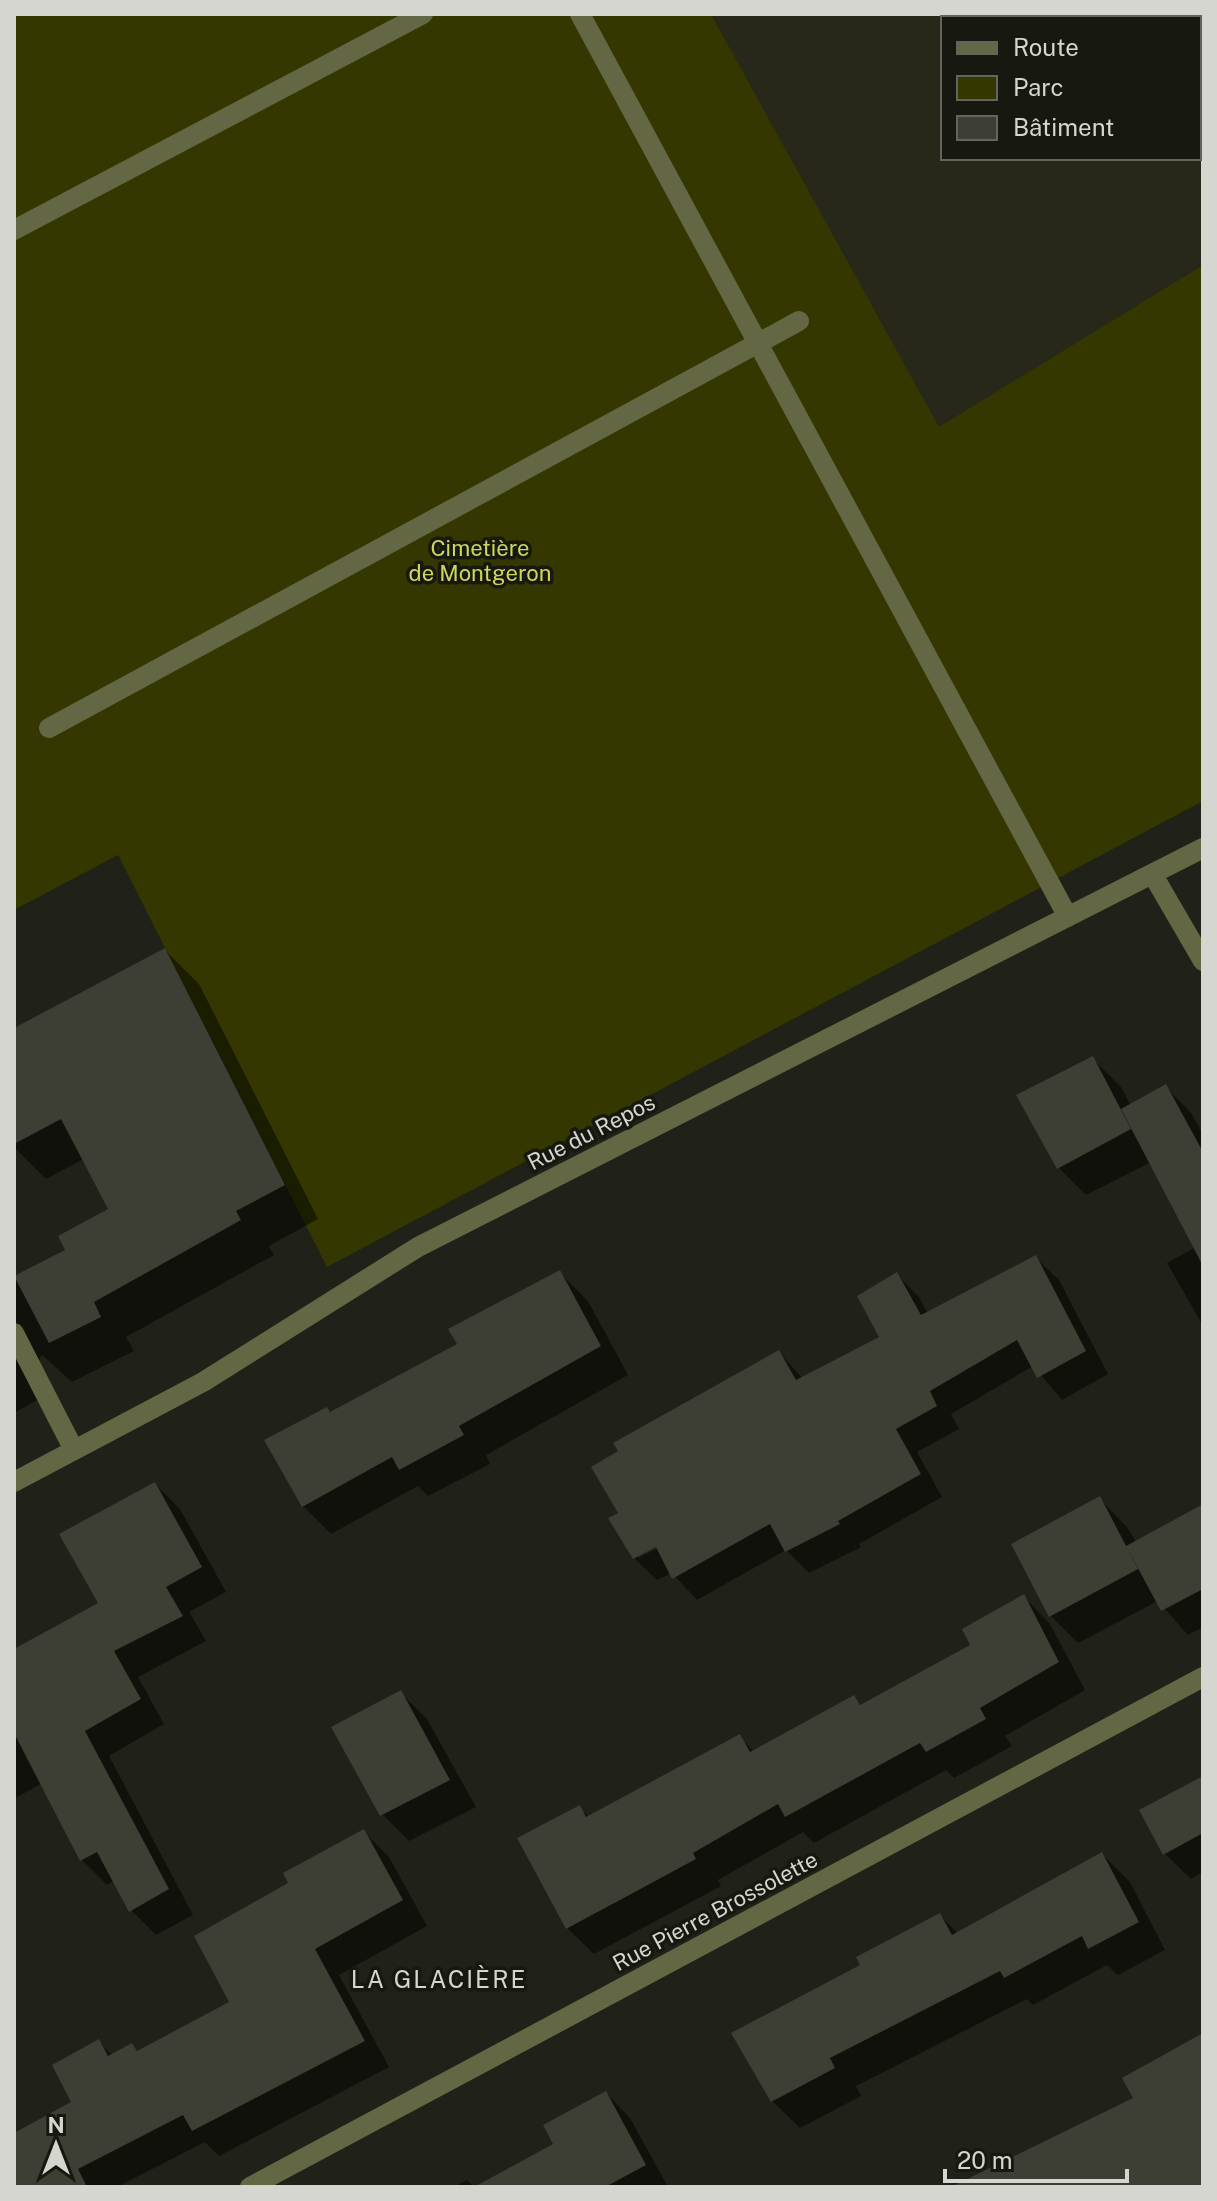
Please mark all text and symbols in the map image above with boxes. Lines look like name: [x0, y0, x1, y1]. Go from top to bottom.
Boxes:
legend: [941, 16, 1201, 160]
text: Route: [1013, 33, 1079, 61]
text: Parc: [1013, 73, 1064, 101]
text: Bâtiment: [1013, 113, 1114, 141]
park label: Cimetière de Montgeron: [409, 535, 551, 586]
street label: Rue du Repos: [523, 1089, 659, 1175]
street label: Rue Pierre Brossolette: [608, 1846, 822, 1976]
district label: LA GLACIÈRE: [351, 1965, 527, 1993]
north arrow: [16, 2105, 96, 2185]
text: N: [47, 2112, 65, 2138]
scale bar: [945, 2133, 1127, 2183]
text: 20 m: [957, 2146, 1013, 2174]

